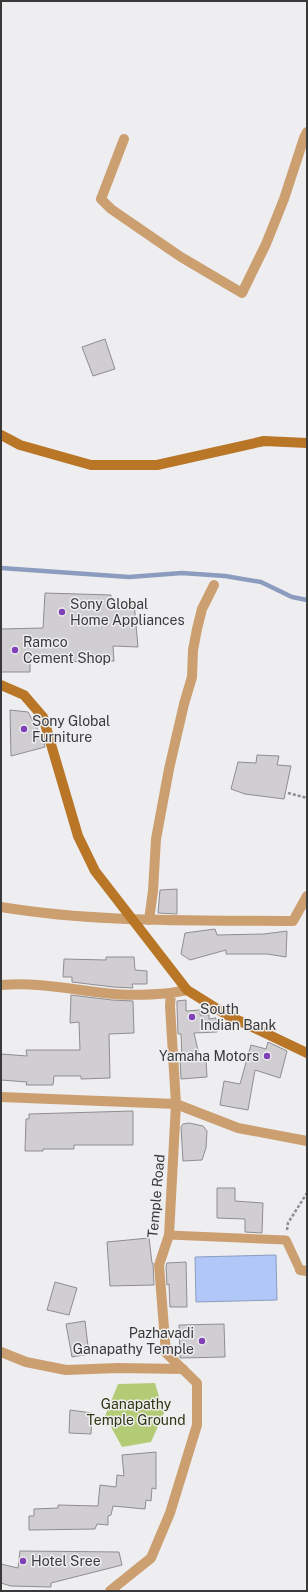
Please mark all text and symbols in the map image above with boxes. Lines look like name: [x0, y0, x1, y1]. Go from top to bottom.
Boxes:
place label: Sony Global Home Appliances: [70, 596, 185, 628]
marker: Sony Global Home Appliances: [57, 607, 67, 617]
place label: Ramco Cement Shop: [23, 634, 111, 666]
marker: Ramco Cement Shop: [10, 645, 20, 655]
place label: Sony Global Furniture: [32, 713, 110, 745]
marker: Sony Global Furniture: [19, 724, 29, 734]
place label: South Indian Bank: [200, 1001, 276, 1033]
marker: South Indian Bank: [187, 1012, 197, 1022]
place label: Yamaha Motors: [159, 1048, 259, 1064]
marker: Yamaha Motors: [262, 1051, 272, 1061]
street label: Temple Road: [144, 1153, 168, 1239]
place label: Pazhavadi Ganapathy Temple: [73, 1325, 194, 1357]
marker: Pazhavadi Ganapathy Temple: [197, 1336, 207, 1346]
park label: Ganapathy Temple Ground: [86, 1396, 186, 1428]
place label: Hotel Sree: [31, 1553, 101, 1569]
marker: Hotel Sree: [18, 1556, 28, 1566]

